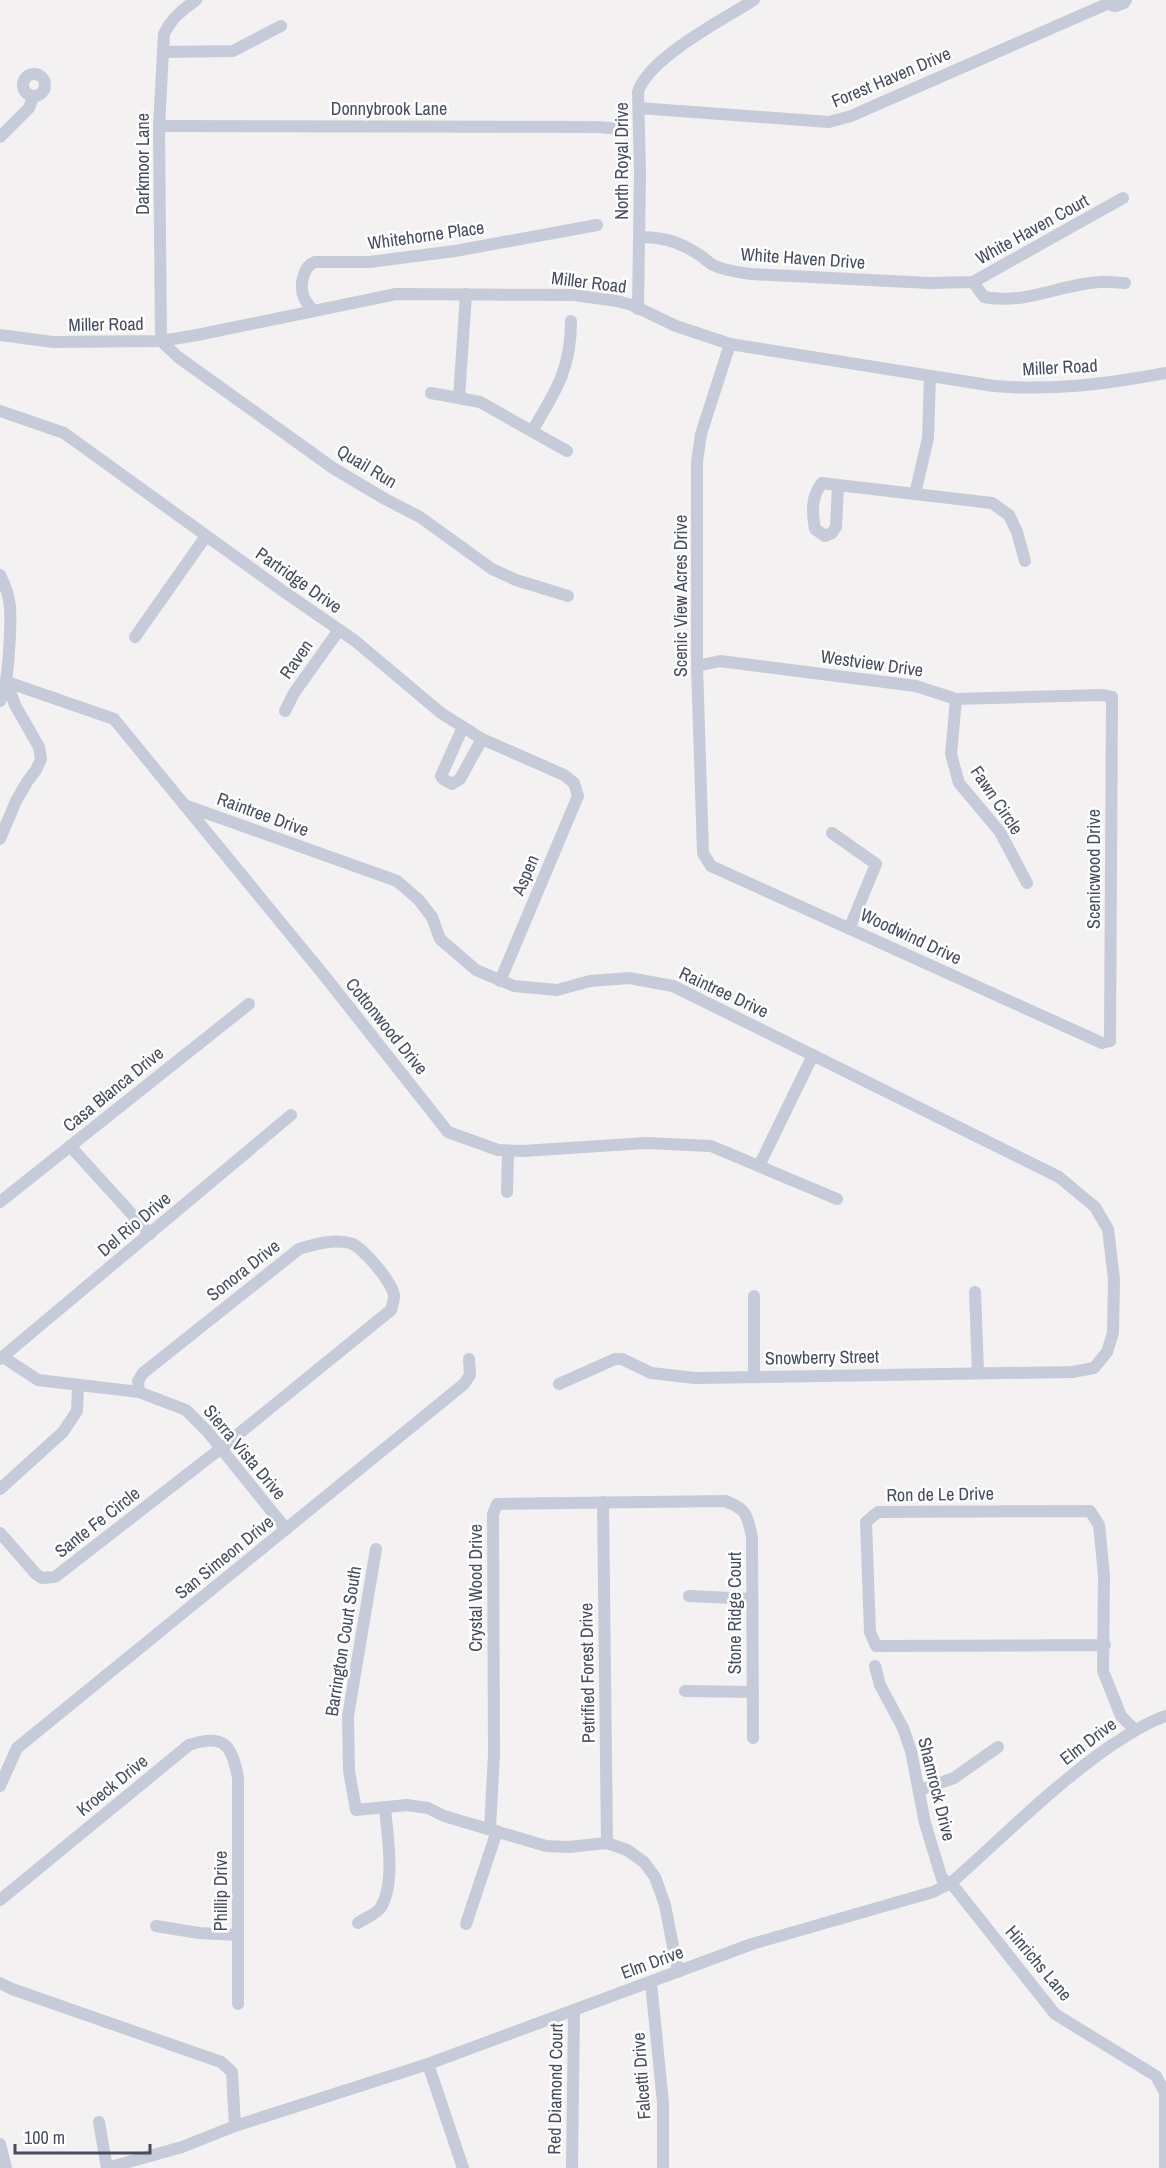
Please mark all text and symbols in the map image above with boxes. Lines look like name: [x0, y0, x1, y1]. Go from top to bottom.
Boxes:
street label: Forest Haven Drive: [828, 41, 954, 113]
street label: Donnybrook Lane: [331, 96, 447, 121]
street label: North Royal Drive: [609, 102, 634, 220]
street label: Darkmoor Lane: [130, 113, 155, 215]
street label: White Haven Court: [971, 188, 1093, 270]
street label: Whitehorne Place: [366, 214, 486, 256]
street label: White Haven Drive: [740, 241, 866, 275]
street label: Miller Road: [550, 265, 628, 299]
street label: Miller Road: [68, 311, 144, 337]
street label: Miller Road: [1022, 353, 1098, 381]
street label: Quail Run: [332, 438, 402, 494]
street label: Scenic View Acres Drive: [668, 515, 693, 677]
street label: Partridge Drive: [251, 541, 347, 619]
street label: Raven: [274, 634, 318, 684]
street label: Westview Drive: [819, 643, 925, 683]
street label: Fawn Circle: [965, 761, 1029, 839]
street label: Raintree Drive: [214, 786, 312, 842]
street label: Scenicwood Drive: [1081, 809, 1106, 929]
street label: Aspen: [505, 851, 545, 900]
street label: Woodwind Drive: [856, 902, 966, 970]
street label: Raintree Drive: [675, 960, 773, 1024]
street label: Cottonwood Drive: [340, 972, 434, 1080]
street label: Casa Blanca Drive: [57, 1041, 169, 1137]
street label: Del Rio Drive: [92, 1186, 176, 1262]
street label: Sonora Drive: [201, 1233, 285, 1307]
street label: Snowberry Street: [765, 1344, 879, 1370]
street label: Sierra Vista Drive: [198, 1399, 292, 1505]
street label: Sante Fe Circle: [49, 1481, 145, 1563]
street label: Ron de Le Drive: [886, 1481, 994, 1507]
street label: San Simeon Drive: [169, 1509, 279, 1605]
street label: Crystal Wood Drive: [463, 1524, 488, 1652]
street label: Stone Ridge Court: [722, 1552, 747, 1674]
street label: Barrington Court South: [319, 1564, 367, 1718]
street label: Petrified Forest Drive: [573, 1603, 601, 1743]
street label: Elm Drive: [1055, 1712, 1121, 1770]
street label: Shamrock Drive: [912, 1735, 962, 1843]
street label: Kroeck Drive: [71, 1748, 153, 1822]
street label: Phillip Drive: [208, 1851, 233, 1931]
street label: Hinrichs Lane: [1000, 1920, 1078, 2006]
street label: Elm Drive: [617, 1939, 687, 1985]
street label: Red Diamond Court: [541, 2023, 569, 2155]
street label: Falcetti Drive: [625, 2032, 657, 2120]
scale bar: [15, 2117, 150, 2155]
text: 100 m: [24, 2125, 65, 2150]

